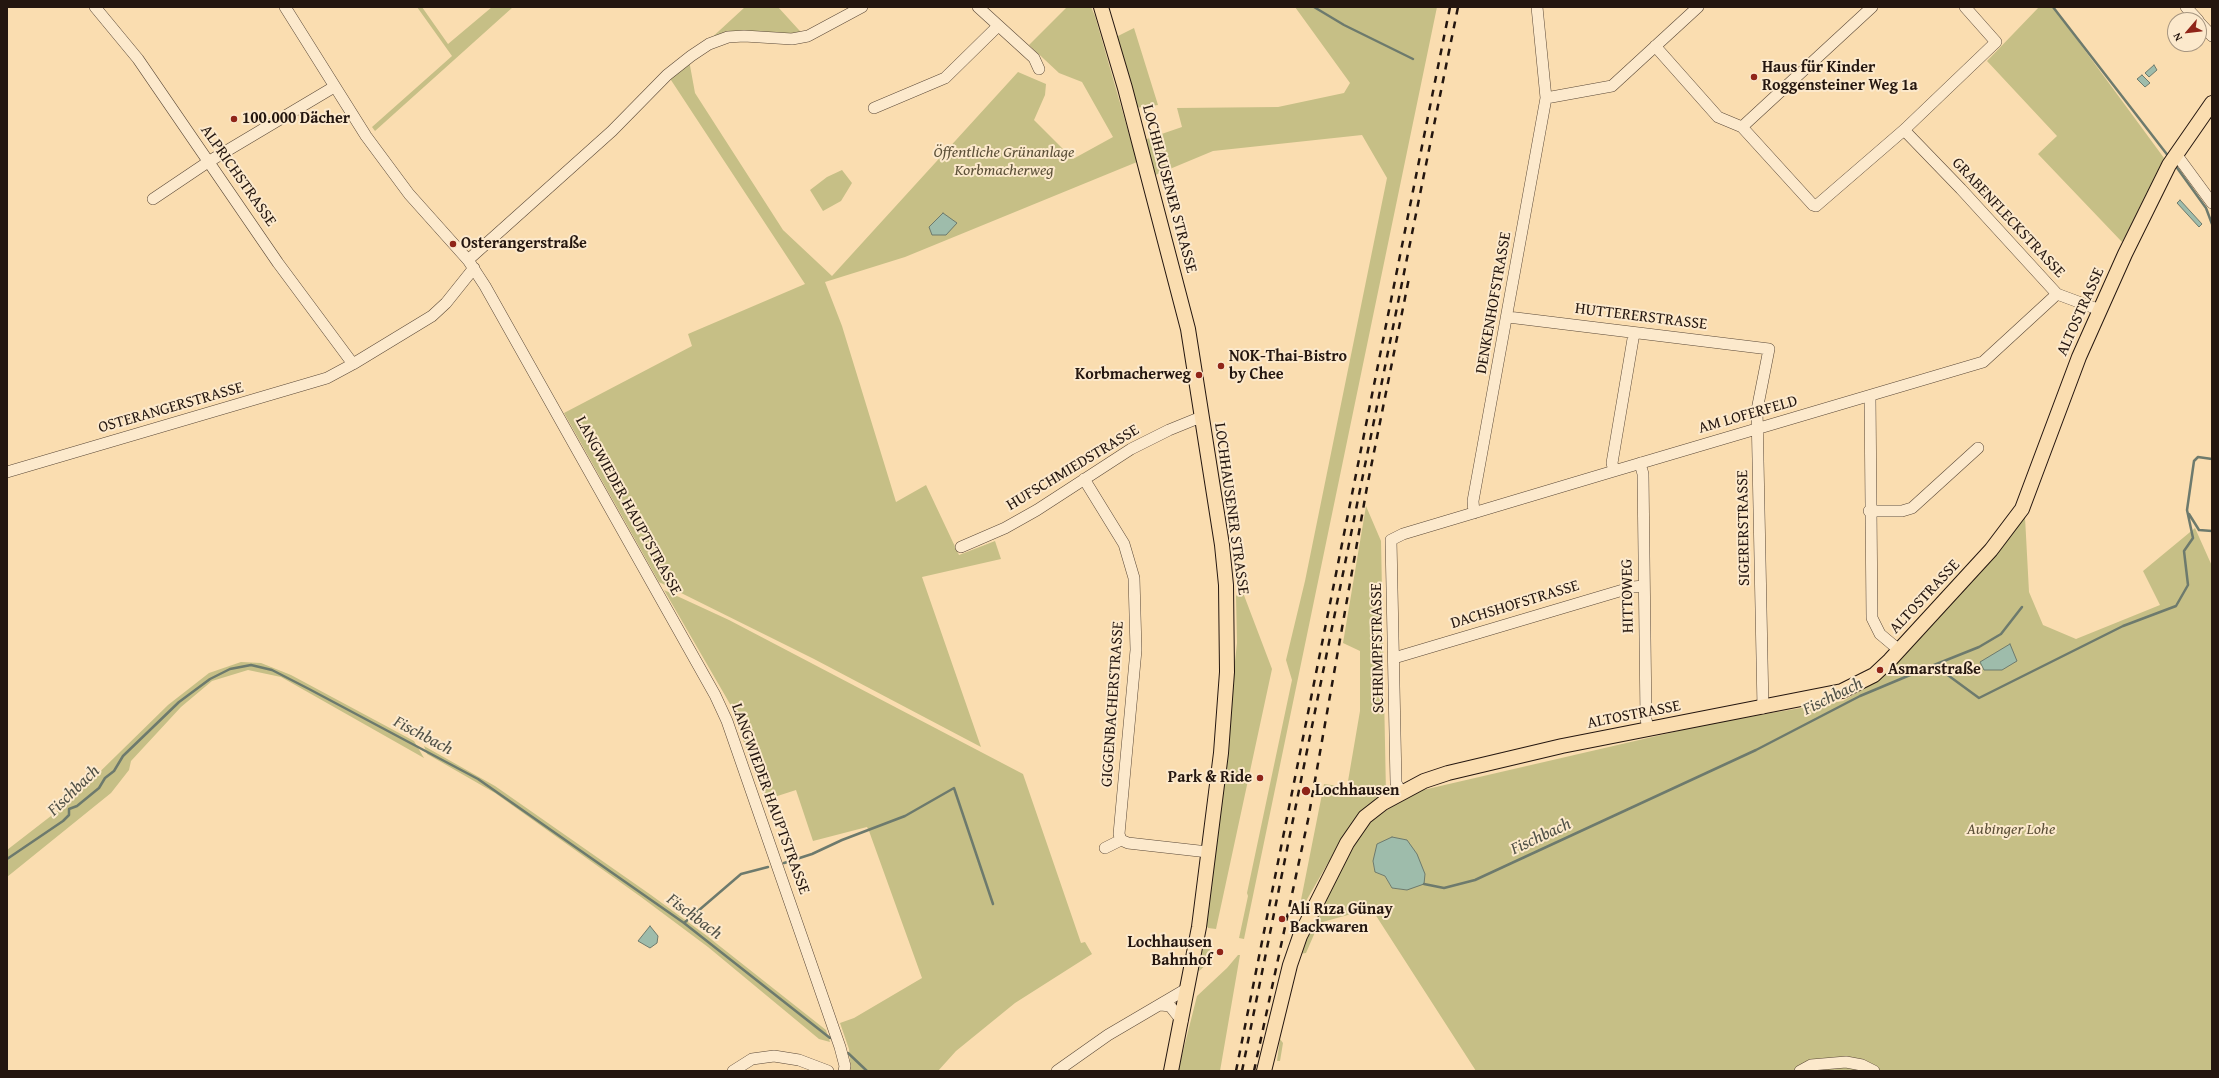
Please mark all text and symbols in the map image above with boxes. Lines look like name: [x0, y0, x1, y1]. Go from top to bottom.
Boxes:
north arrow: [2167, 12, 2207, 52]
text: N: [2169, 30, 2186, 44]
place label: Haus für Kinder Roggensteiner Weg 1a: [1762, 58, 1918, 96]
marker: Haus für Kinder Roggensteiner Weg 1a: [1749, 72, 1759, 82]
street label: LOCHHAUSENER STRASSE: [1137, 103, 1201, 275]
place label: 100.000 Dächer: [242, 109, 350, 129]
marker: 100.000 Dächer: [229, 114, 239, 124]
street label: ALPRICHSTRASSE: [196, 122, 280, 230]
park label: Öffentliche Grünanlage Korbmacherweg: [934, 143, 1074, 181]
street label: GRABENFLECKSTRASSE: [1947, 154, 2069, 282]
street label: DENKENHOFSTRASSE: [1472, 230, 1516, 376]
place label: Osterangerstraße: [461, 234, 587, 254]
marker: Osterangerstraße: [448, 239, 458, 249]
street label: ALTOSTRASSE: [2053, 265, 2109, 359]
street label: HUTTERERSTRASSE: [1574, 299, 1708, 335]
place label: NOK-Thai-Bistro by Chee: [1229, 347, 1347, 385]
marker: NOK-Thai-Bistro by Chee: [1216, 361, 1226, 371]
place label: Korbmacherweg: [1075, 365, 1191, 385]
marker: Korbmacherweg: [1194, 370, 1204, 380]
street label: OSTERANGERSTRASSE: [96, 378, 246, 438]
street label: AM LOFERFELD: [1696, 392, 1800, 438]
street label: LANGWIEDER HAUPTSTRASSE: [571, 413, 685, 599]
street label: HUFSCHMIEDSTRASSE: [1003, 421, 1143, 515]
street label: LOCHHAUSENER STRASSE: [1209, 422, 1253, 596]
street label: SIGERERSTRASSE: [1733, 470, 1755, 586]
street label: ALTOSTRASSE: [1886, 556, 1964, 638]
street label: HITTOWEG: [1618, 559, 1638, 633]
street label: DACHSHOFSTRASSE: [1448, 576, 1582, 634]
street label: SCHRIMPFSTRASSE: [1367, 583, 1389, 713]
street label: GIGGENBACHERSTRASSE: [1098, 620, 1128, 788]
place label: Asmarstraße: [1888, 660, 1981, 680]
marker: Asmarstraße: [1875, 665, 1885, 675]
water label: Fischbach: [1800, 674, 1866, 720]
street label: ALTOSTRASSE: [1586, 697, 1682, 733]
street label: LANGWIEDER HAUPTSTRASSE: [726, 701, 814, 897]
water label: Fischbach: [390, 712, 456, 760]
water label: Fischbach: [44, 761, 104, 821]
place label: Park & Ride: [1168, 768, 1252, 788]
marker: Park & Ride: [1255, 773, 1265, 783]
place label: Lochhausen: [1315, 781, 1399, 801]
marker: Lochhausen: [1300, 785, 1312, 797]
water label: Fischbach: [1508, 814, 1574, 860]
park label: Aubinger Lohe: [1967, 820, 2055, 840]
water label: Fischbach: [662, 890, 726, 944]
place label: Ali Rıza Günay Backwaren: [1290, 900, 1393, 938]
marker: Ali Rıza Günay Backwaren: [1277, 914, 1287, 924]
place label: Lochhausen Bahnhof: [1128, 933, 1212, 971]
marker: Lochhausen Bahnhof: [1215, 947, 1225, 957]

